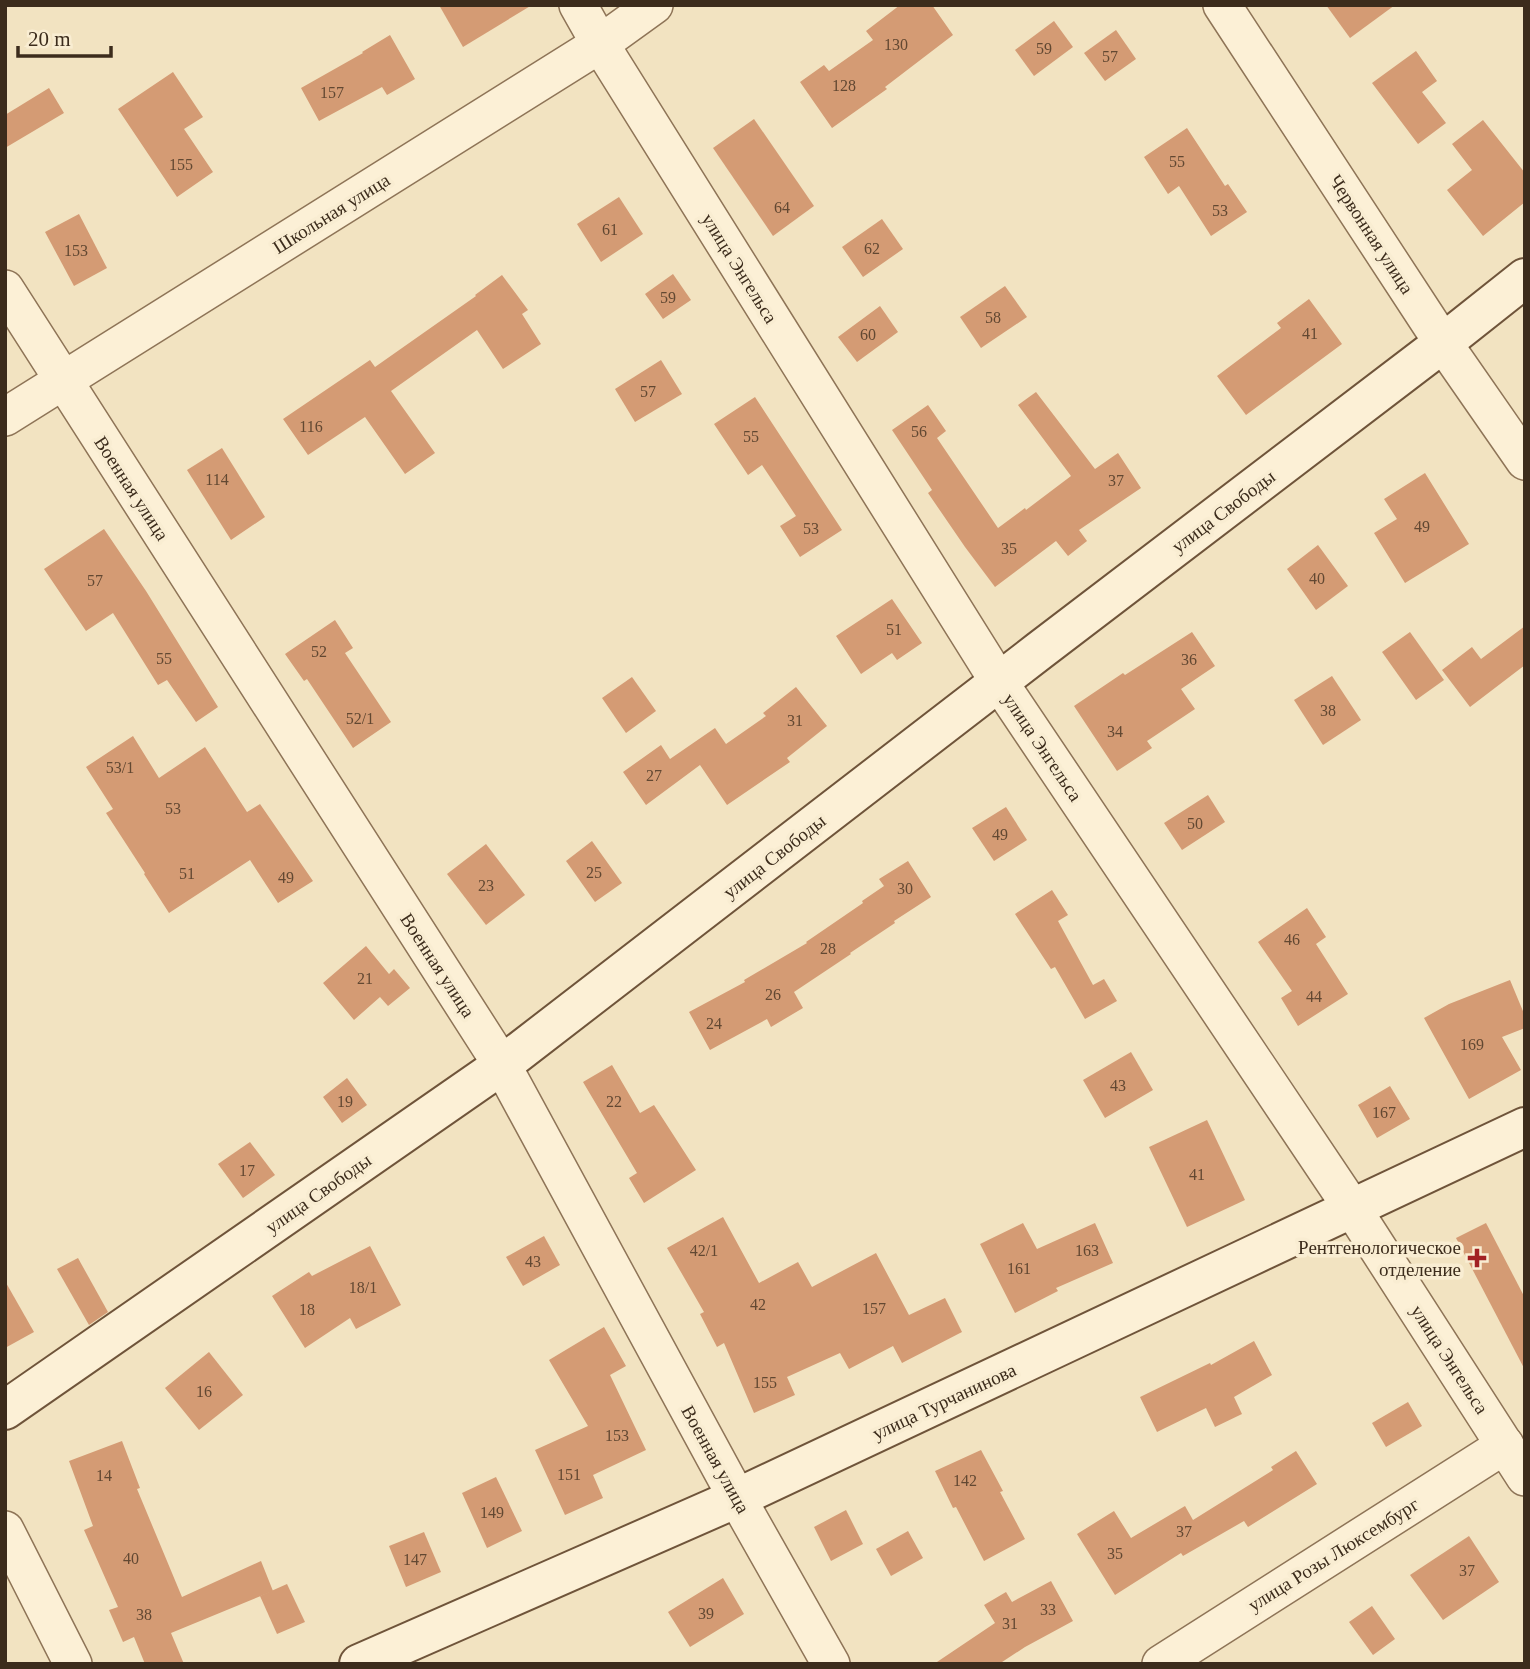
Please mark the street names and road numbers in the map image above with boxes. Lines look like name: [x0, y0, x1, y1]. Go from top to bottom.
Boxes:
street label: Школьная улица: [269, 169, 394, 258]
street label: Червонная улица: [1325, 171, 1418, 298]
street label: улица Энгельса: [697, 209, 782, 328]
street label: Военная улица: [90, 432, 173, 545]
street label: улица Свободы: [1168, 466, 1279, 557]
street label: улица Энгельса: [999, 689, 1087, 806]
street label: улица Свободы: [719, 810, 830, 903]
street label: Военная улица: [396, 909, 479, 1022]
street label: улица Свободы: [262, 1149, 375, 1237]
street label: улица Энгельса: [1407, 1301, 1493, 1418]
street label: улица Турчанинова: [869, 1359, 1020, 1444]
street label: Военная улица: [677, 1402, 754, 1517]
street label: улица Розы Люксембург: [1244, 1493, 1423, 1616]

